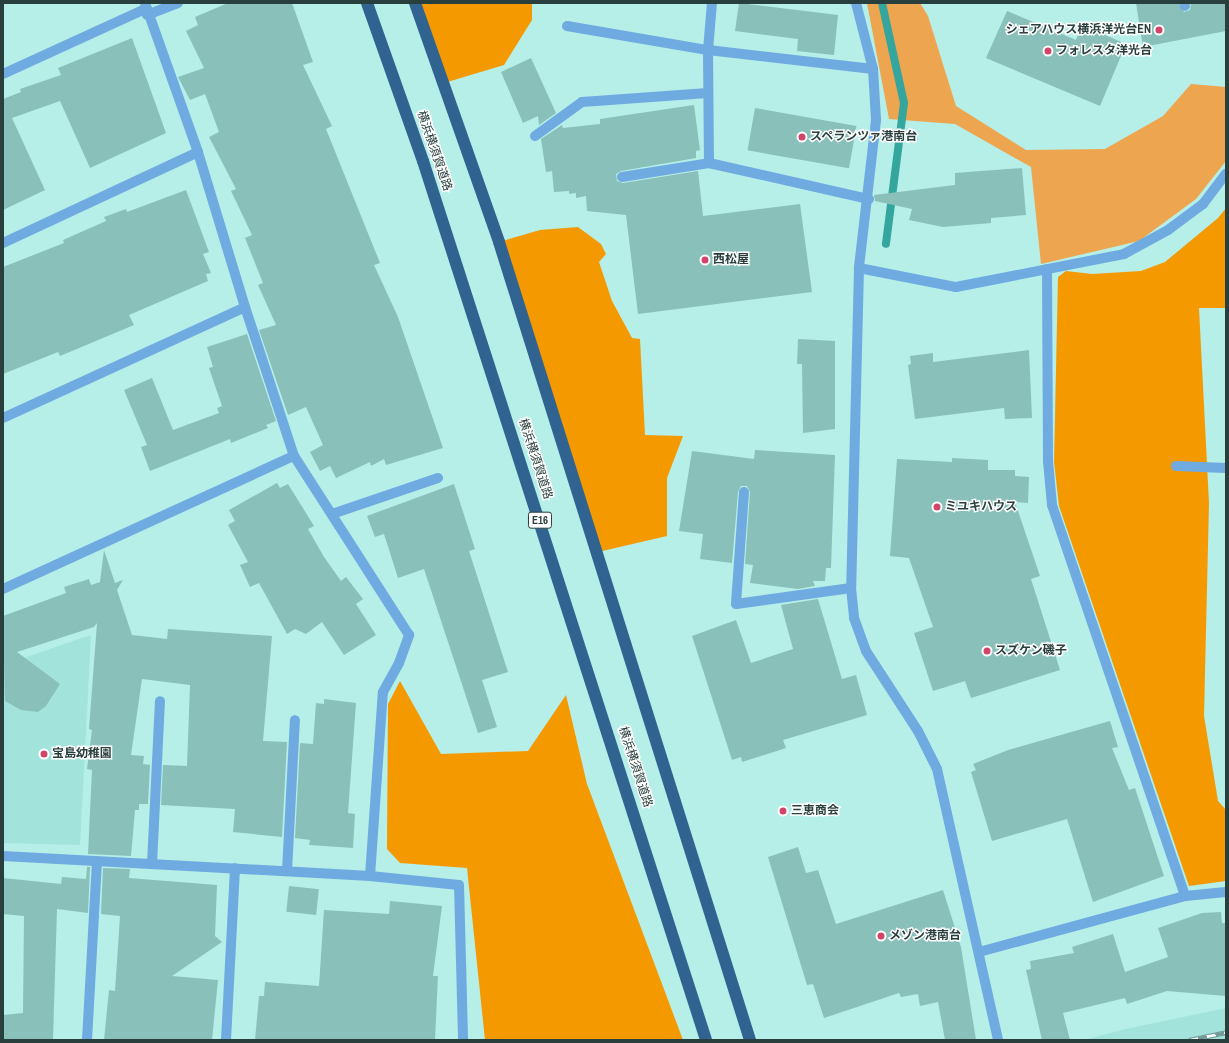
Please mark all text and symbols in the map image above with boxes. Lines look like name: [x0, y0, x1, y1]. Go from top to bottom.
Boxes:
place label: シェアハウス横浜洋光台EN: [1005, 23, 1151, 37]
marker: シェアハウス横浜洋光台EN: [1154, 25, 1164, 35]
place label: フォレスタ洋光台: [1056, 44, 1152, 58]
marker: フォレスタ洋光台: [1043, 46, 1053, 56]
street label: 横浜横須賀道路: [414, 109, 454, 193]
place label: スペランツァ港南台: [810, 130, 918, 144]
marker: スペランツァ港南台: [797, 132, 807, 142]
place label: 西松屋: [713, 253, 749, 267]
marker: 西松屋: [700, 255, 710, 265]
street label: 横浜横須賀道路: [515, 417, 555, 501]
place label: ミユキハウス: [945, 500, 1017, 514]
marker: ミユキハウス: [932, 502, 942, 512]
road number: E16: [527, 511, 553, 529]
place label: スズケン磯子: [995, 644, 1067, 658]
marker: スズケン磯子: [982, 646, 992, 656]
street label: 横浜横須賀道路: [615, 725, 655, 809]
place label: 宝島幼稚園: [52, 747, 112, 761]
marker: 宝島幼稚園: [39, 749, 49, 759]
place label: 三恵商会: [791, 804, 839, 818]
marker: 三恵商会: [778, 806, 788, 816]
place label: メゾン港南台: [889, 929, 961, 943]
marker: メゾン港南台: [876, 931, 886, 941]

